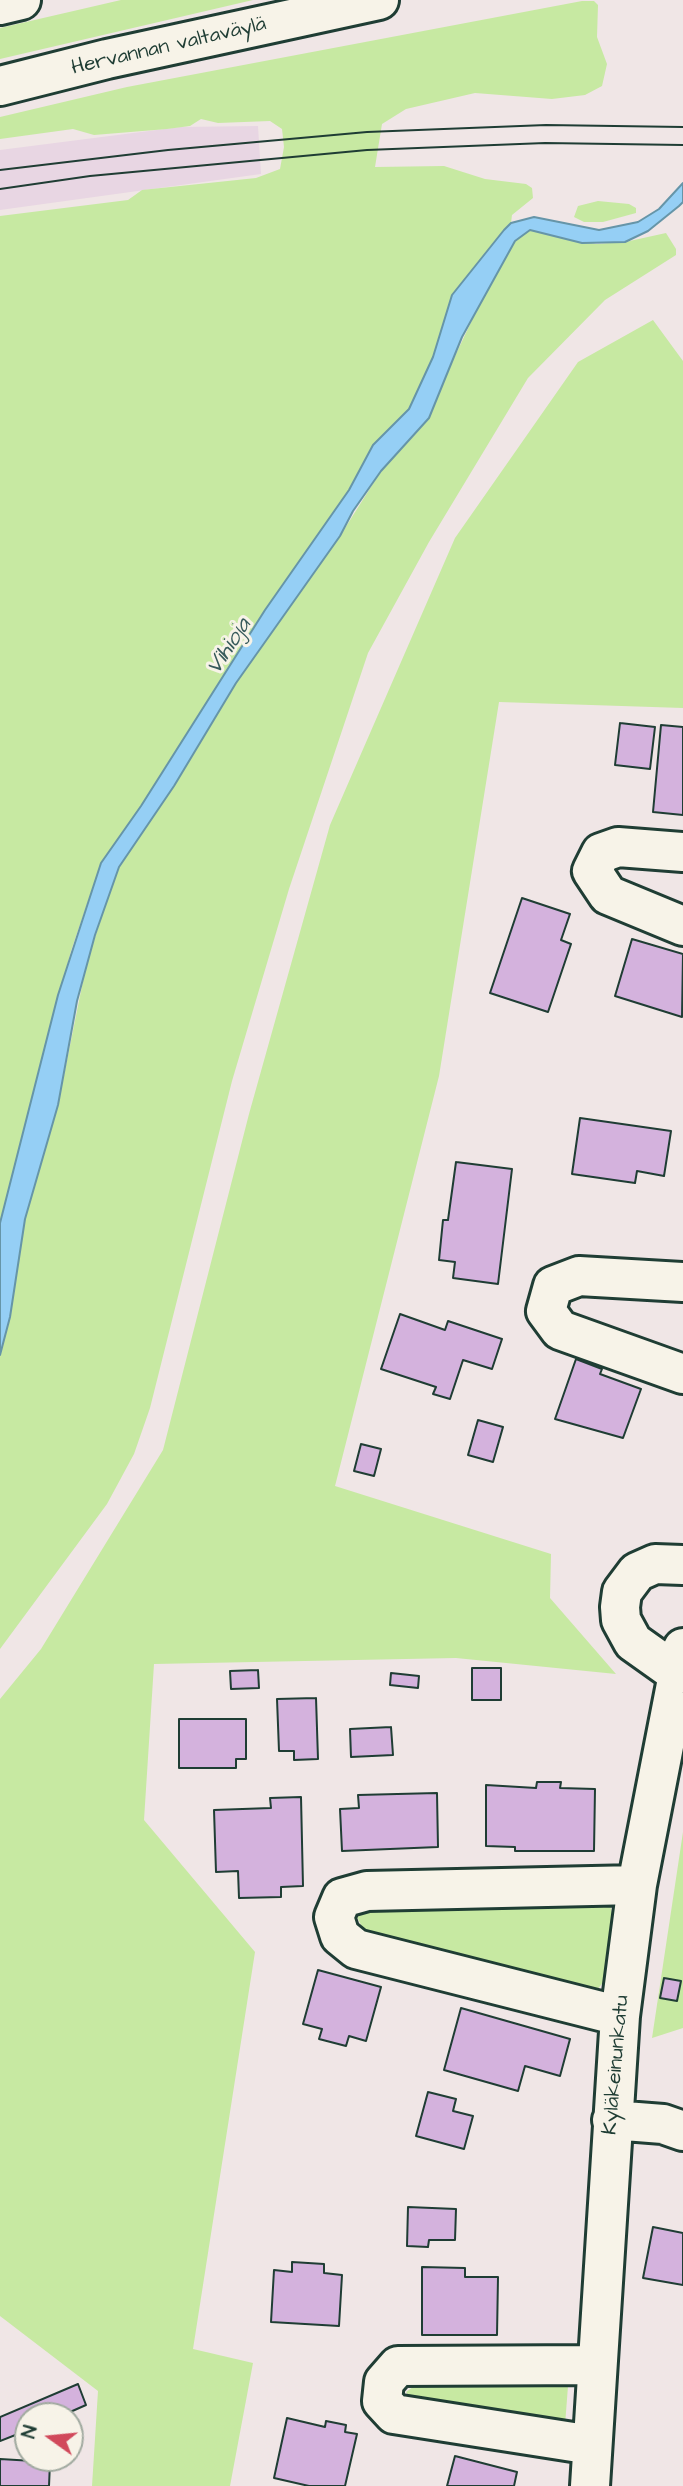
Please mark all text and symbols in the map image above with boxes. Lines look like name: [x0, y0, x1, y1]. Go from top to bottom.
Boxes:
street label: Hervannan valtaväylä: [69, 12, 269, 82]
water label: Vihioja: [202, 614, 258, 680]
street label: Kyläkeinunkatu: [598, 1994, 636, 2136]
north arrow: [14, 2402, 84, 2472]
text: N: [16, 2423, 45, 2441]

